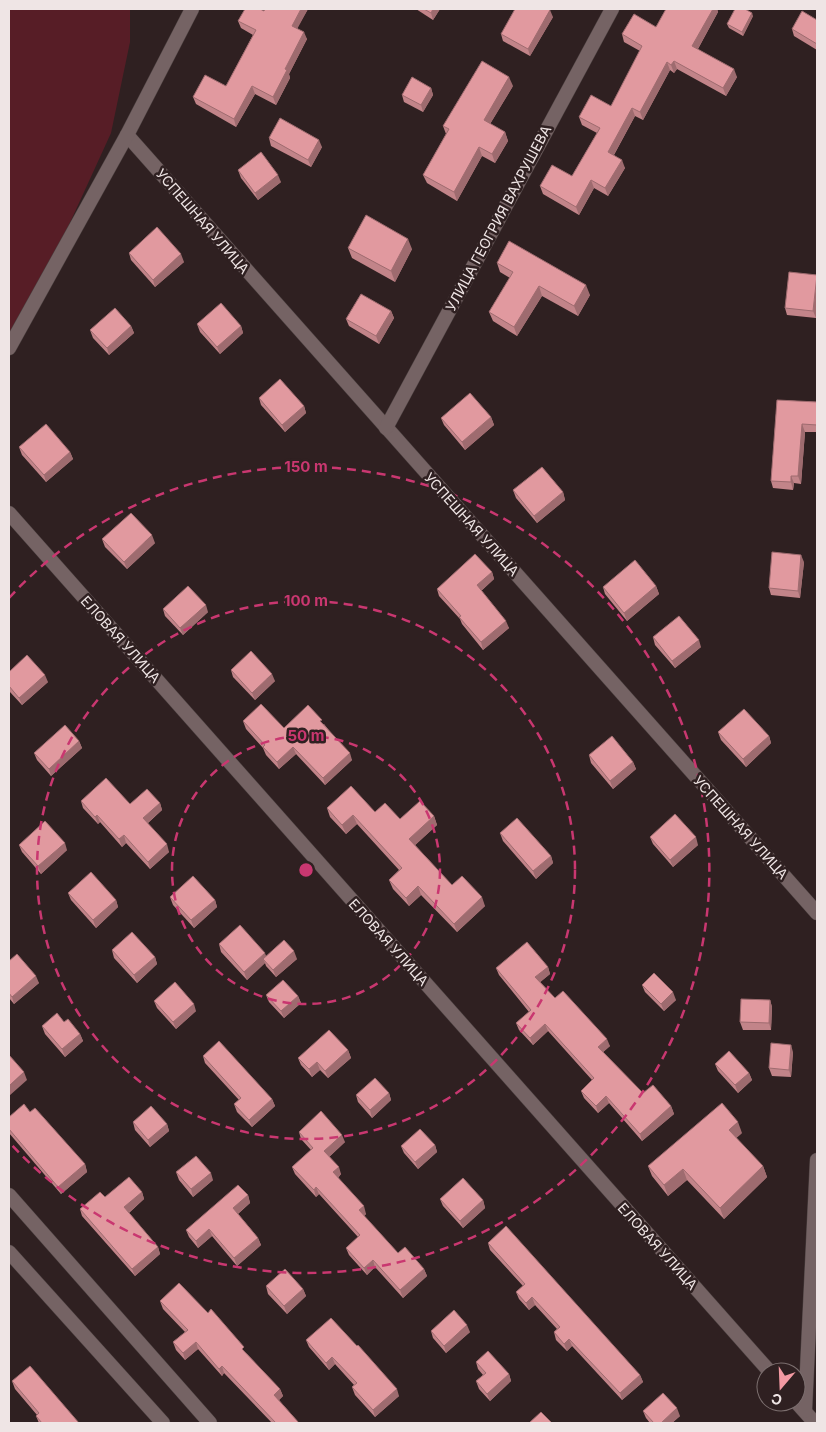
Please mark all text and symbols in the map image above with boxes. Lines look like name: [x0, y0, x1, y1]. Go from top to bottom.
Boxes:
street label: УЛИЦА ГЕОГРИЯ ВАХРУШЕВА: [442, 122, 554, 314]
street label: УСПЕШНАЯ УЛИЦА: [153, 165, 253, 277]
text: 150 m: [284, 457, 328, 476]
street label: УСПЕШНАЯ УЛИЦА: [421, 469, 523, 579]
text: 100 m: [284, 591, 328, 610]
street label: ЕЛОВАЯ УЛИЦА: [78, 592, 165, 686]
text: 50 m: [288, 726, 324, 745]
street label: УСПЕШНАЯ УЛИЦА: [690, 772, 792, 882]
centre of rings: [297, 861, 315, 879]
street label: ЕЛОВАЯ УЛИЦА: [346, 895, 433, 989]
street label: ЕЛОВАЯ УЛИЦА: [615, 1199, 702, 1293]
north arrow: [756, 1362, 806, 1412]
text: С: [769, 1390, 784, 1409]

